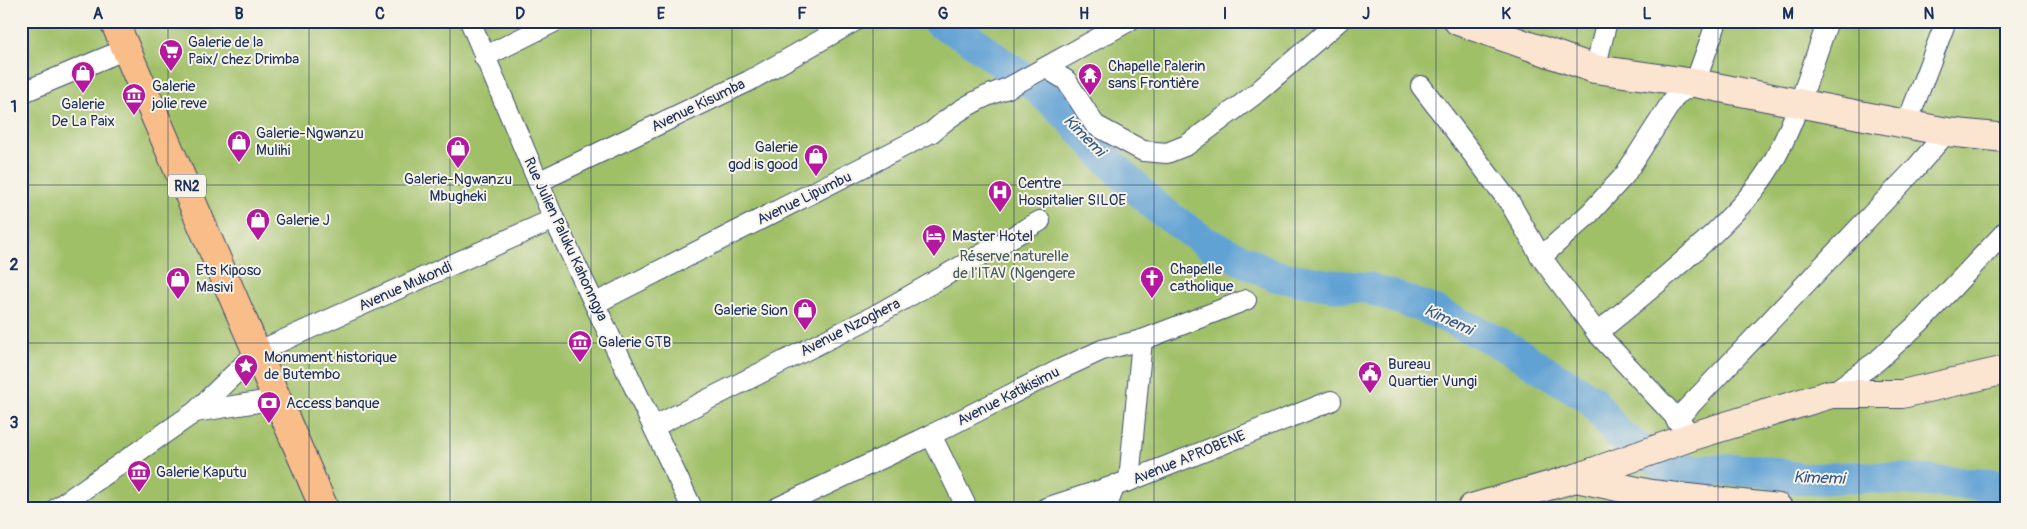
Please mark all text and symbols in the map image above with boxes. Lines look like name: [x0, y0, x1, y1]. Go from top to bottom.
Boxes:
text: A: [93, 4, 104, 24]
text: B: [234, 4, 244, 24]
text: C: [375, 4, 385, 24]
text: D: [515, 4, 525, 24]
text: E: [657, 4, 666, 24]
text: F: [797, 4, 807, 24]
text: G: [938, 4, 949, 24]
text: H: [1079, 4, 1089, 24]
text: I: [1223, 4, 1227, 24]
text: J: [1362, 4, 1370, 24]
text: K: [1501, 4, 1511, 24]
text: L: [1642, 4, 1652, 24]
text: M: [1782, 4, 1794, 24]
text: N: [1924, 4, 1935, 24]
place label: Galerie de la Paix/ chez Drimba: [188, 33, 299, 69]
supermarket icon: Galerie de la Paix/ chez Drimba: [158, 38, 184, 72]
place label: Chapelle Palerin sans Frontière: [1108, 57, 1206, 93]
shop icon: Galerie De La Paix: [70, 60, 96, 94]
temple icon: Chapelle Palerin sans Frontière: [1077, 62, 1103, 96]
street label: Avenue Kisumba: [648, 74, 748, 136]
place label: Galerie jolie reve: [151, 77, 208, 113]
museum icon: Galerie jolie reve: [121, 82, 147, 116]
place label: Galerie De La Paix: [51, 95, 115, 131]
text: 1: [11, 97, 17, 117]
water label: Kimemi: [1059, 111, 1111, 162]
place label: Galerie-Ngwanzu Mulihi: [256, 124, 364, 160]
shop icon: Galerie-Ngwanzu Mulihi: [226, 129, 252, 163]
shop icon: Galerie-Ngwanzu Mbugheki: [445, 135, 471, 169]
place label: Galerie god is good: [728, 138, 799, 174]
shop icon: Galerie god is good: [803, 143, 829, 177]
street label: Rue Julien Paluku Kahonngya: [519, 154, 612, 324]
street label: Avenue Lipumbu: [754, 167, 855, 230]
place label: Galerie-Ngwanzu Mbugheki: [404, 170, 512, 206]
place label: Centre Hospitalier SILOE: [1018, 174, 1126, 210]
road number: RN2: [168, 175, 206, 198]
hospital icon: Centre Hospitalier SILOE: [987, 179, 1013, 213]
shop icon: Galerie J: [245, 207, 271, 241]
place label: Galerie J: [276, 211, 330, 230]
hotel icon: Master Hotel: [921, 223, 947, 257]
place label: Master Hotel: [952, 227, 1033, 246]
park label: Réserve naturelle de l'ITAV (Ngengere: [953, 247, 1076, 283]
text: 2: [10, 255, 19, 275]
street label: Avenue Mukondi: [355, 257, 455, 316]
place label: Chapelle catholique: [1170, 260, 1234, 296]
place label: Ets Kiposo Masivi: [196, 261, 261, 297]
church icon: Chapelle catholique: [1139, 265, 1165, 299]
shop icon: Ets Kiposo Masivi: [165, 266, 191, 300]
street label: Avenue Nzoghera: [797, 294, 903, 361]
shop icon: Galerie Sion: [792, 297, 818, 331]
water label: Kimemi: [1421, 300, 1478, 341]
place label: Galerie Sion: [714, 301, 788, 320]
museum icon: Galerie GTB: [567, 329, 593, 363]
place label: Galerie GTB: [598, 333, 671, 352]
place label: Monument historique de Butembo: [264, 348, 398, 384]
place icon: Monument historique de Butembo: [233, 353, 259, 387]
place label: Bureau Quartier Vungi: [1388, 355, 1477, 391]
public building icon: Bureau Quartier Vungi: [1357, 360, 1383, 394]
street label: Avenue Katikisimu: [954, 362, 1063, 430]
bank icon: Access banque: [256, 390, 282, 424]
place label: Access banque: [286, 394, 380, 413]
text: 3: [10, 413, 19, 433]
street label: Avenue APROBENE: [1130, 426, 1249, 489]
museum icon: Galerie Kaputu: [126, 459, 152, 493]
place label: Galerie Kaputu: [156, 463, 247, 482]
water label: Kimemi: [1793, 467, 1847, 489]

